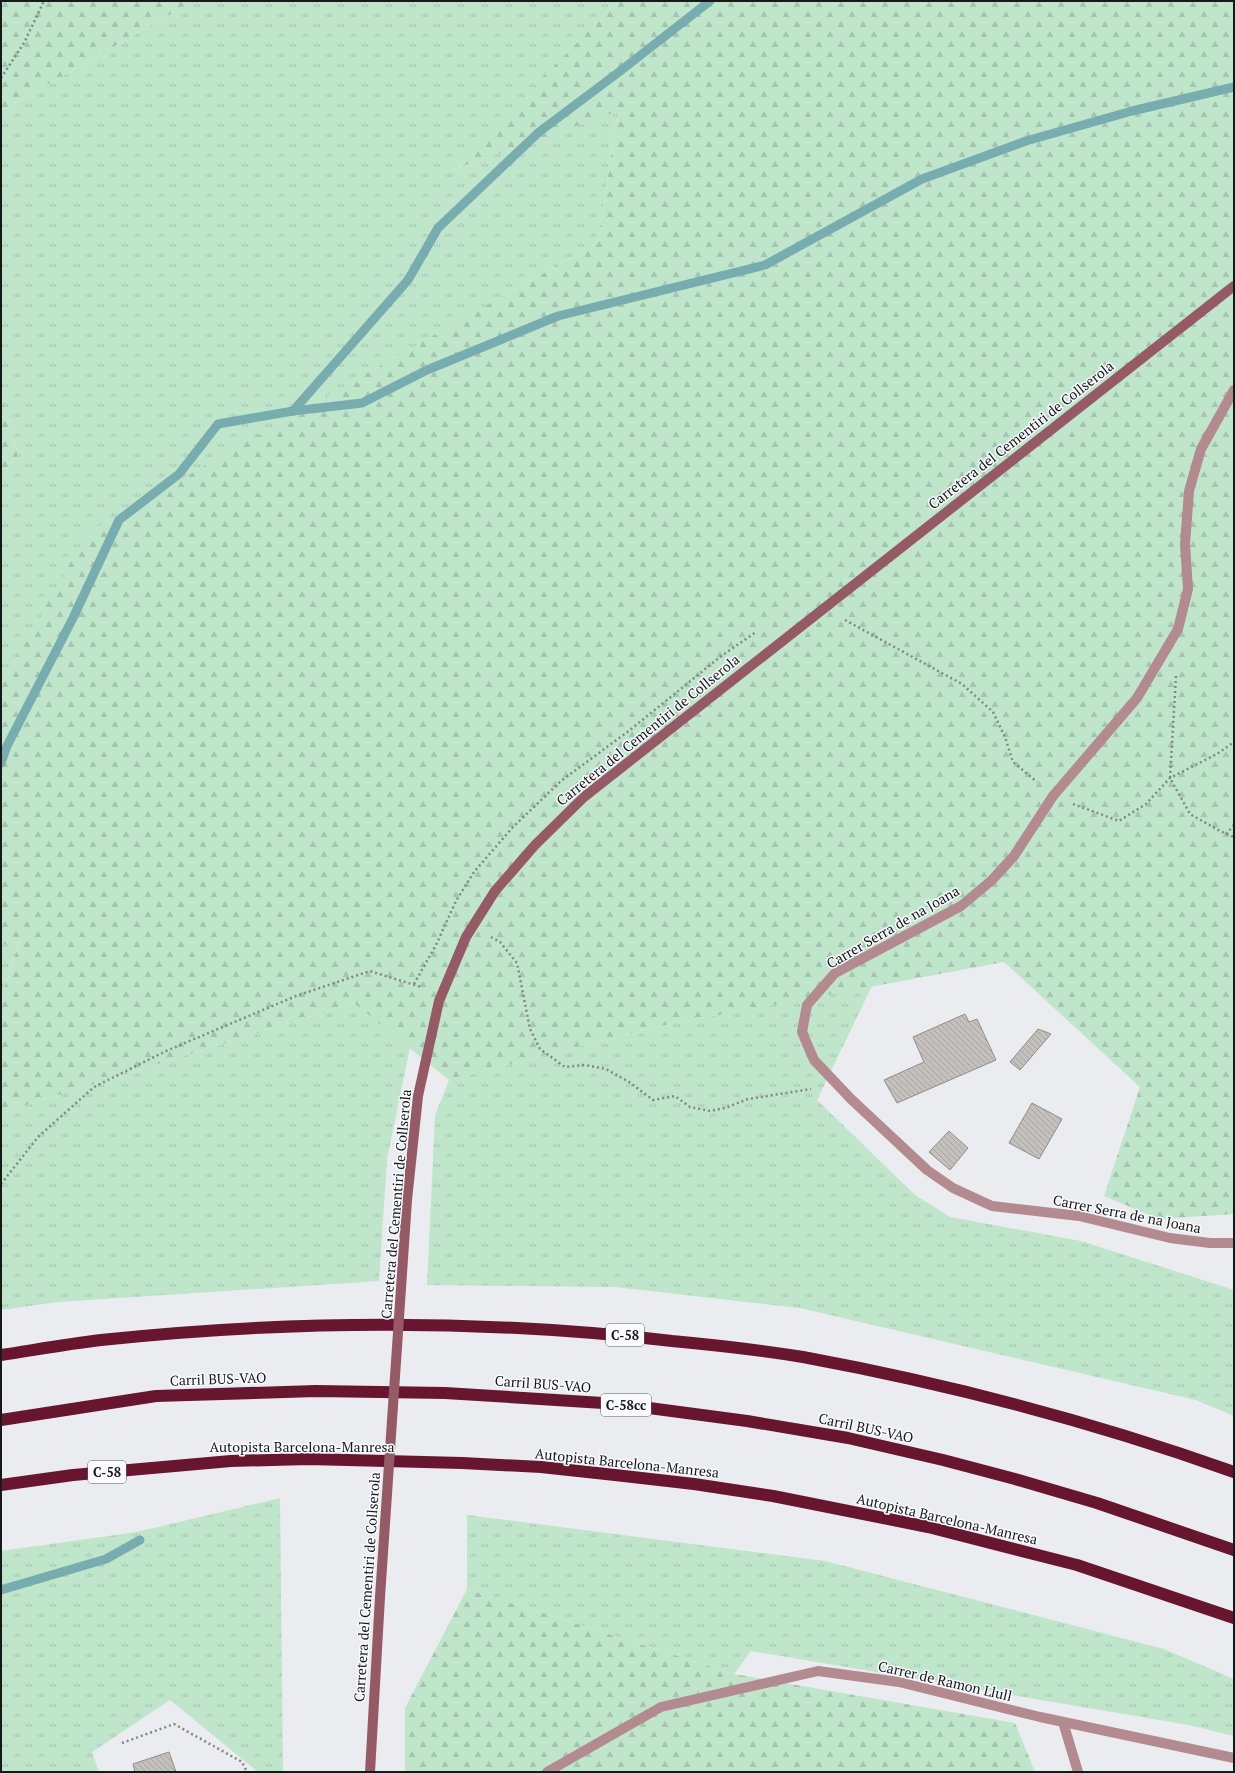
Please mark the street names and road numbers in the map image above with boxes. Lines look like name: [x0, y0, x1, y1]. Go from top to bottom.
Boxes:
street label: Carretera del Cementiri de Collserola: [924, 356, 1117, 513]
street label: Carretera del Cementiri de Collserola: [552, 650, 743, 810]
street label: Carrer Serra de na Joana: [823, 881, 963, 972]
street label: Carretera del Cementiri de Collserola: [376, 1088, 415, 1320]
street label: Carrer Serra de na Joana: [1051, 1190, 1203, 1237]
road number: C-58: [606, 1324, 644, 1346]
street label: Carril BUS-VAO: [169, 1367, 267, 1390]
street label: Carril BUS-VAO: [494, 1371, 592, 1396]
road number: C-58cc: [601, 1394, 651, 1416]
street label: Carril BUS-VAO: [817, 1408, 915, 1447]
street label: Autopista Barcelona-Manresa: [209, 1437, 395, 1456]
street label: Autopista Barcelona-Manresa: [534, 1443, 720, 1482]
road number: C-58: [88, 1461, 126, 1483]
street label: Carretera del Cementiri de Collserola: [349, 1471, 384, 1703]
street label: Autopista Barcelona-Manresa: [855, 1488, 1039, 1549]
street label: Carrer de Ramon Llull: [876, 1656, 1014, 1705]

